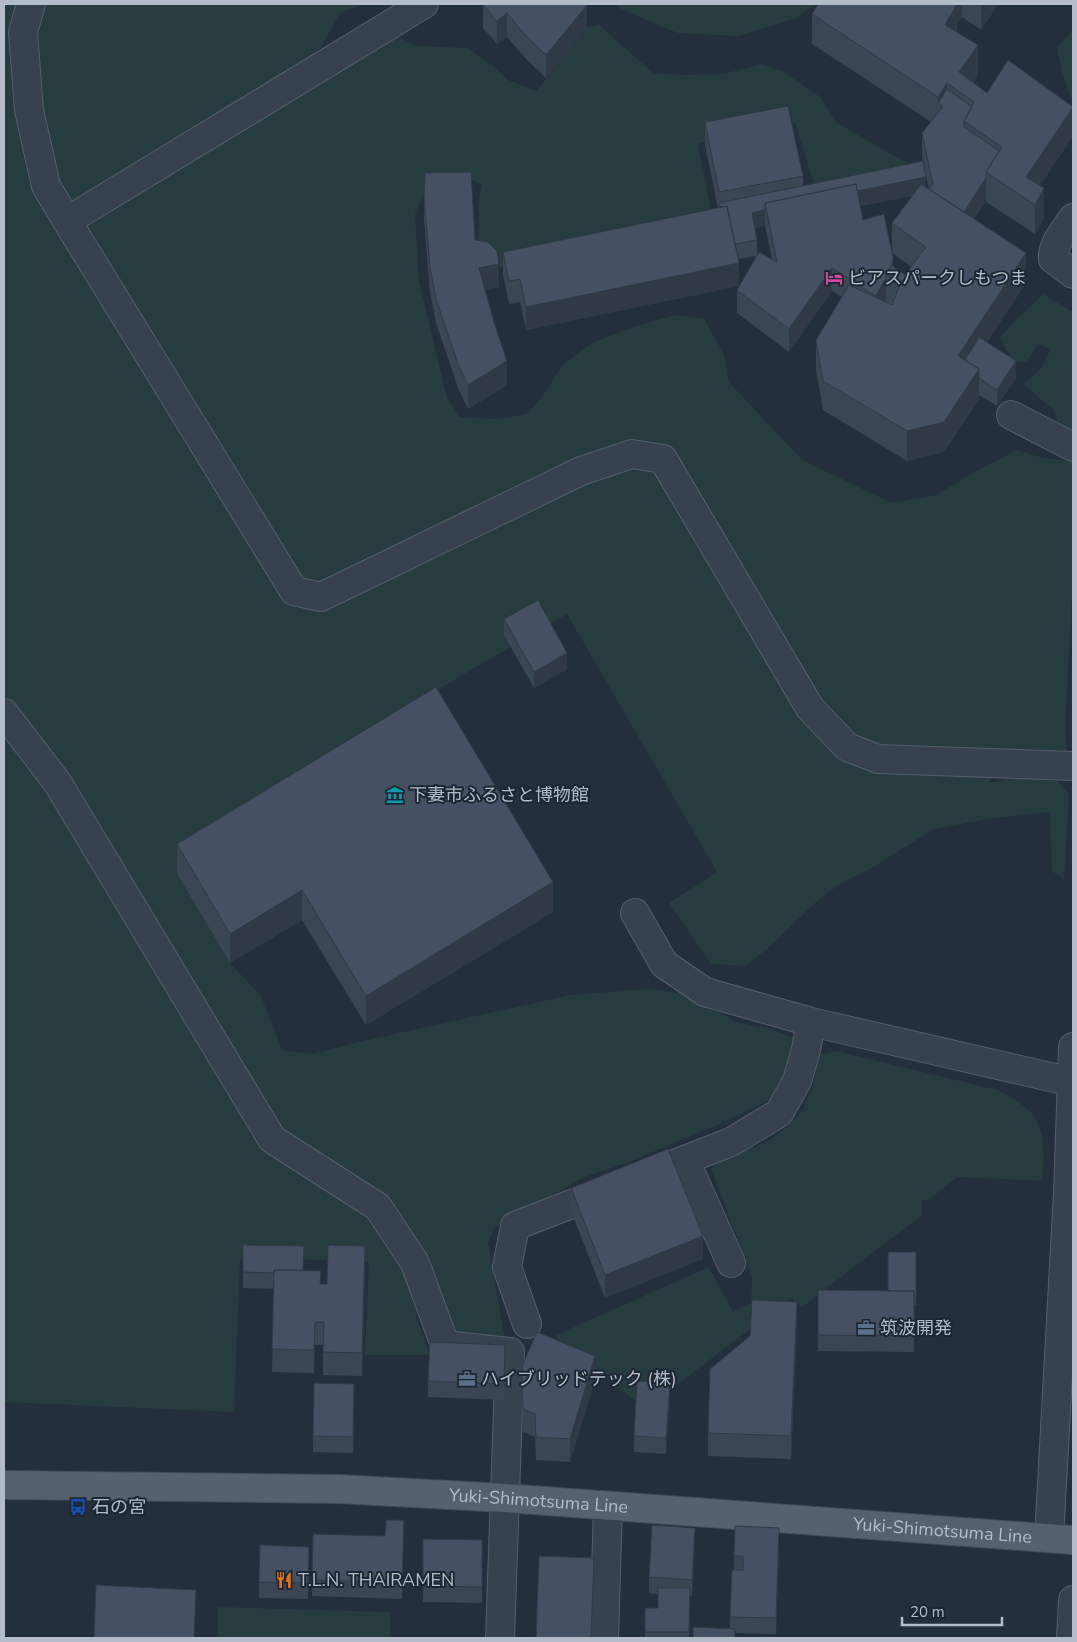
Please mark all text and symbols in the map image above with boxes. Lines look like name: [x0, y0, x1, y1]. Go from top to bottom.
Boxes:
place label: ビアスパークしもつま: [848, 266, 1027, 290]
hotel icon: ビアスパークしもつま: [824, 268, 844, 288]
place label: 下妻市ふるさと博物館: [409, 783, 589, 807]
museum icon: 下妻市ふるさと博物館: [385, 785, 405, 805]
place label: 筑波開発: [880, 1316, 952, 1340]
office icon: 筑波開発: [856, 1318, 876, 1338]
place label: ハイブリッドテック (株): [481, 1367, 677, 1391]
office icon: ハイブリッドテック (株): [457, 1369, 477, 1389]
street label: Yuki-Shimotsuma Line: [447, 1483, 629, 1519]
place label: 石の宮: [92, 1495, 146, 1519]
bus stop icon: 石の宮: [68, 1497, 88, 1517]
street label: Yuki-Shimotsuma Line: [851, 1512, 1033, 1549]
place label: T.L.N. THAIRAMEN: [298, 1568, 454, 1592]
restaurant icon: T.L.N. THAIRAMEN: [274, 1570, 294, 1590]
scale bar: [902, 1594, 1002, 1626]
text: 20 m: [910, 1602, 945, 1622]

